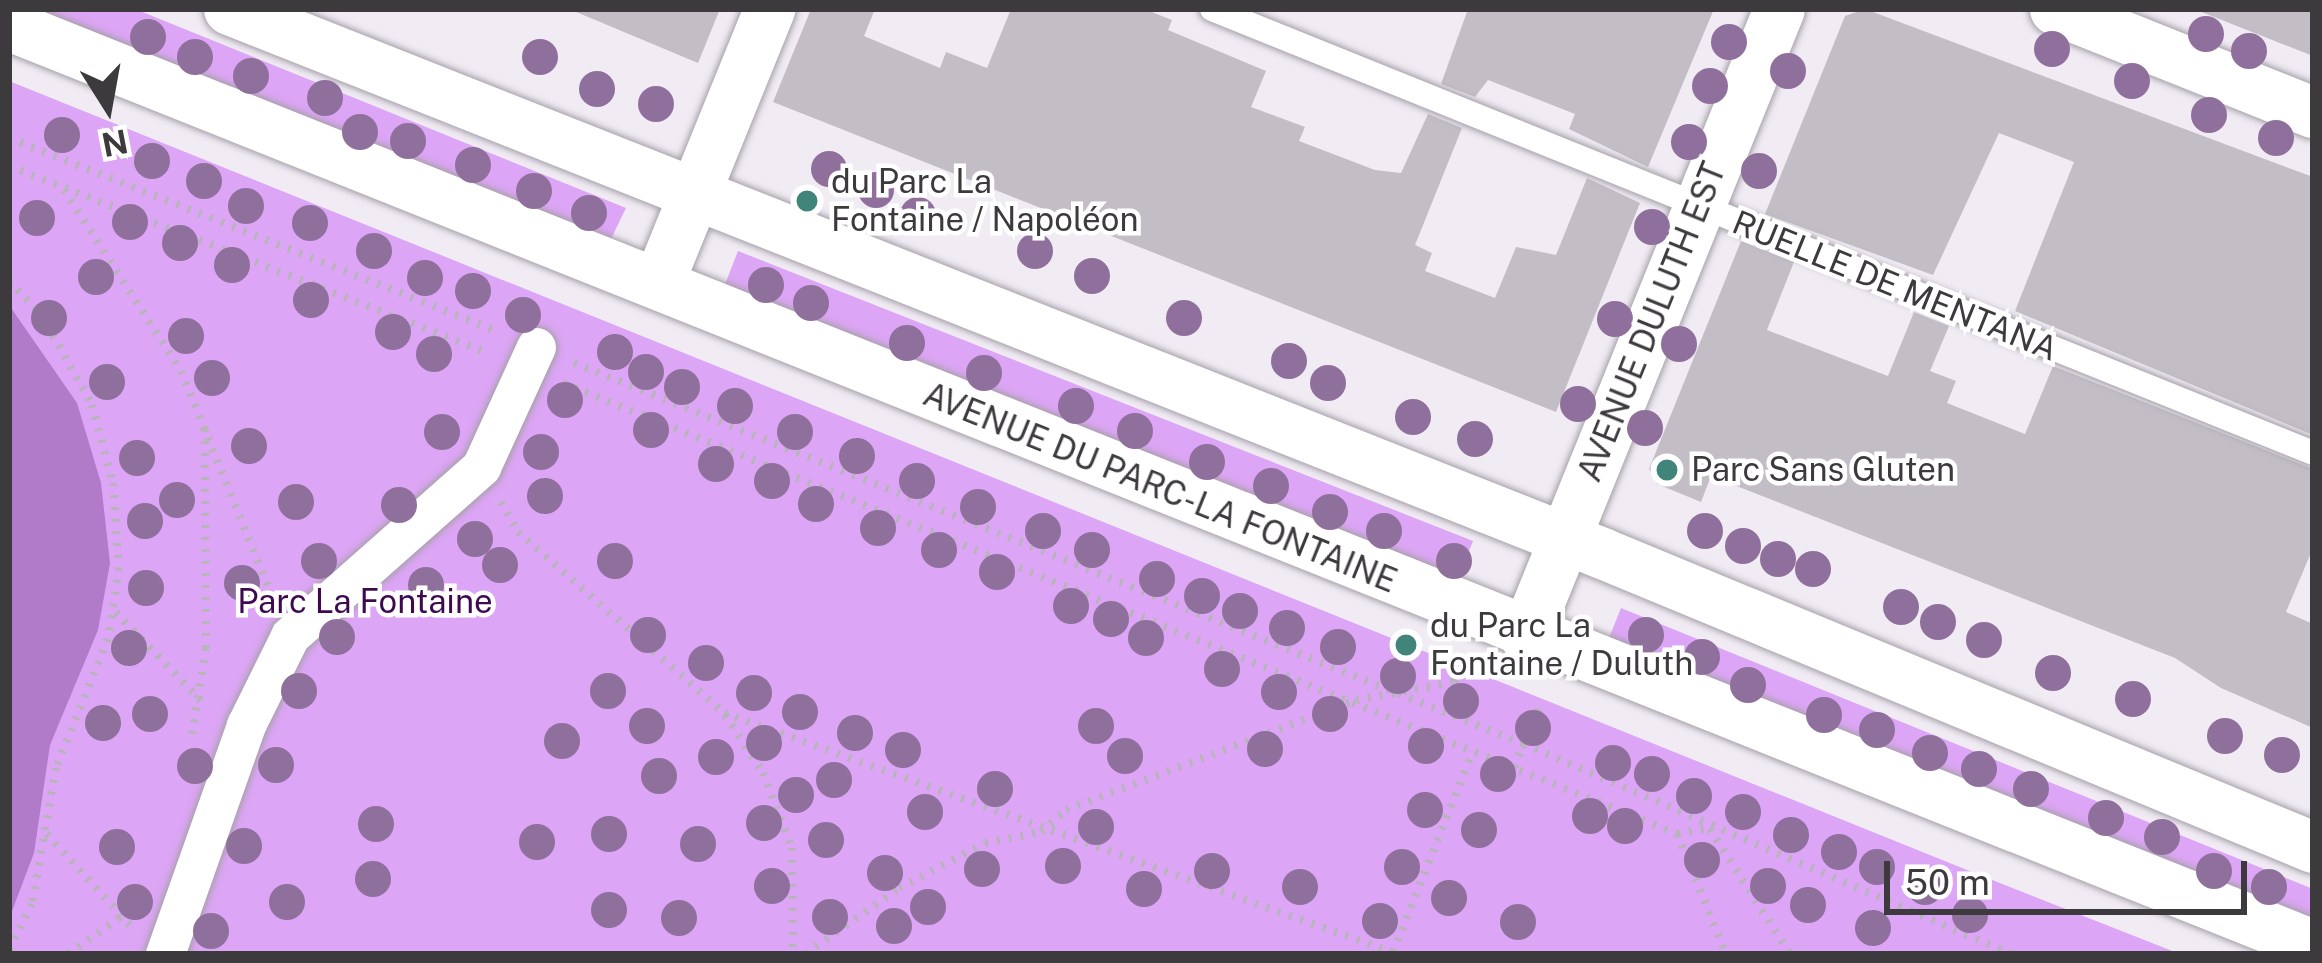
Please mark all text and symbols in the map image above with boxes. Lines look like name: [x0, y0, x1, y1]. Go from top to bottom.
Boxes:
north arrow: [48, 48, 168, 168]
text: N: [99, 122, 131, 164]
street label: AVENUE DULUTH EST: [1570, 157, 1734, 487]
place label: du Parc La Fontaine / Napoléon: [831, 162, 1139, 240]
marker: du Parc La Fontaine / Napoléon: [794, 188, 820, 214]
street label: RUELLE DE MENTANA: [1727, 203, 2063, 369]
street label: AVENUE DU PARC-LA FONTAINE: [918, 375, 1402, 601]
place label: Parc Sans Gluten: [1691, 450, 1955, 490]
marker: Parc Sans Gluten: [1654, 457, 1680, 483]
park label: Parc La Fontaine: [237, 582, 493, 622]
place label: du Parc La Fontaine / Duluth: [1430, 606, 1694, 684]
marker: du Parc La Fontaine / Duluth: [1393, 632, 1419, 658]
scale bar: [1890, 837, 2253, 911]
text: 50 m: [1905, 861, 1990, 903]

